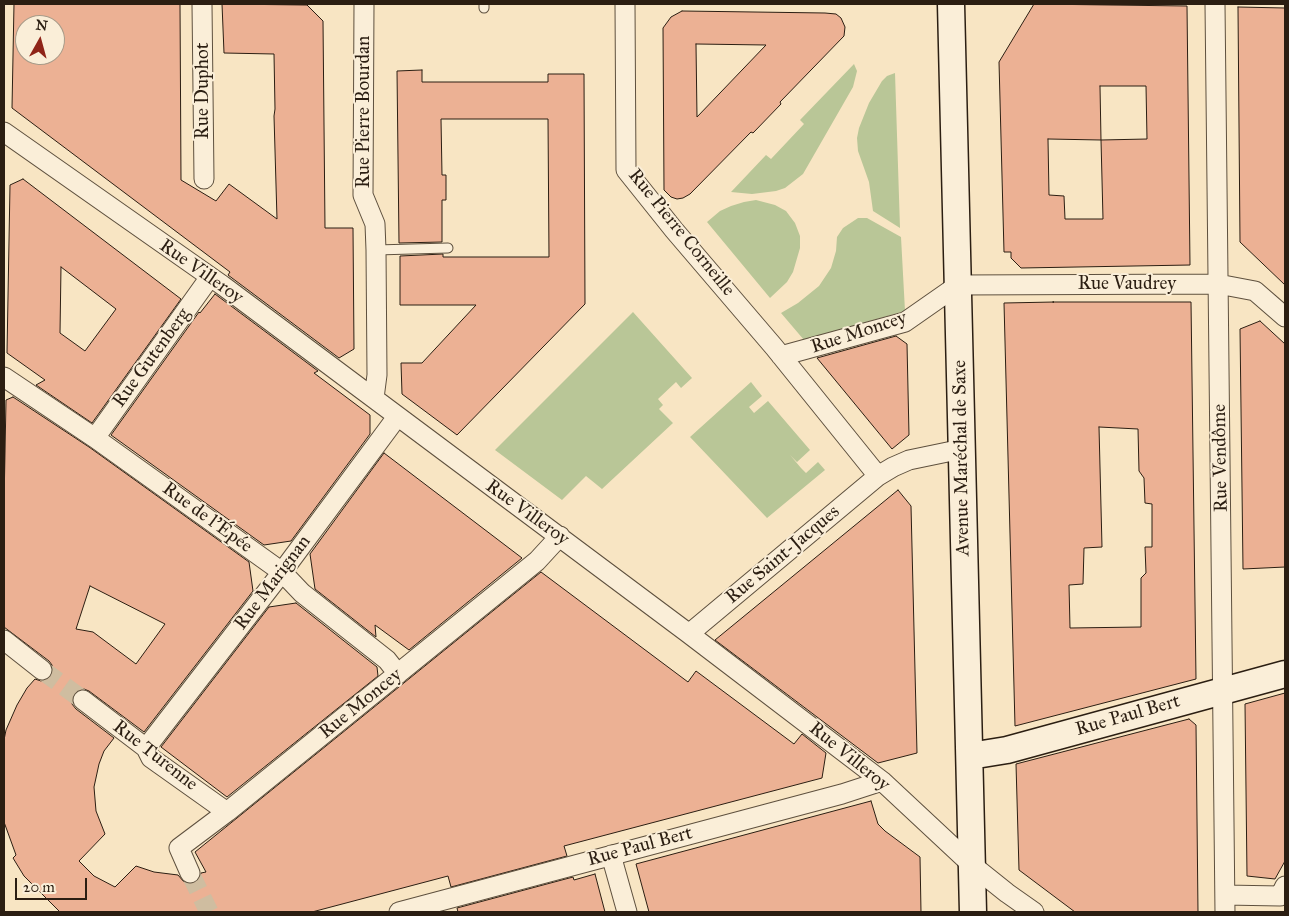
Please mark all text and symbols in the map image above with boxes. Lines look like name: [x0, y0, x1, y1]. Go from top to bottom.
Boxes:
north arrow: [15, 15, 65, 65]
text: N: [35, 16, 49, 35]
street label: Rue Pierre Bourdan: [353, 36, 375, 188]
street label: Rue Duphot: [192, 43, 214, 139]
street label: Rue Pierre Corneille: [623, 165, 739, 301]
street label: Rue Villeroy: [155, 235, 247, 309]
street label: Rue Vaudrey: [1078, 273, 1176, 295]
street label: Rue Gutenberg: [108, 304, 196, 412]
street label: Rue Moncey: [808, 307, 910, 359]
street label: Avenue Maréchal de Saxe: [949, 360, 975, 556]
street label: Rue Vendôme: [1209, 404, 1233, 512]
street label: Rue Villeroy: [481, 475, 573, 551]
street label: Rue de l'Épée: [158, 478, 256, 558]
street label: Rue Saint-Jacques: [721, 501, 845, 609]
street label: Rue Marignan: [230, 531, 316, 635]
street label: Rue Moncey: [315, 664, 407, 744]
street label: Rue Paul Bert: [1073, 690, 1183, 742]
street label: Rue Turenne: [108, 716, 202, 796]
street label: Rue Villeroy: [804, 718, 894, 796]
street label: Rue Paul Bert: [585, 822, 695, 872]
scale bar: [18, 868, 90, 900]
text: 20 m: [23, 878, 55, 896]

